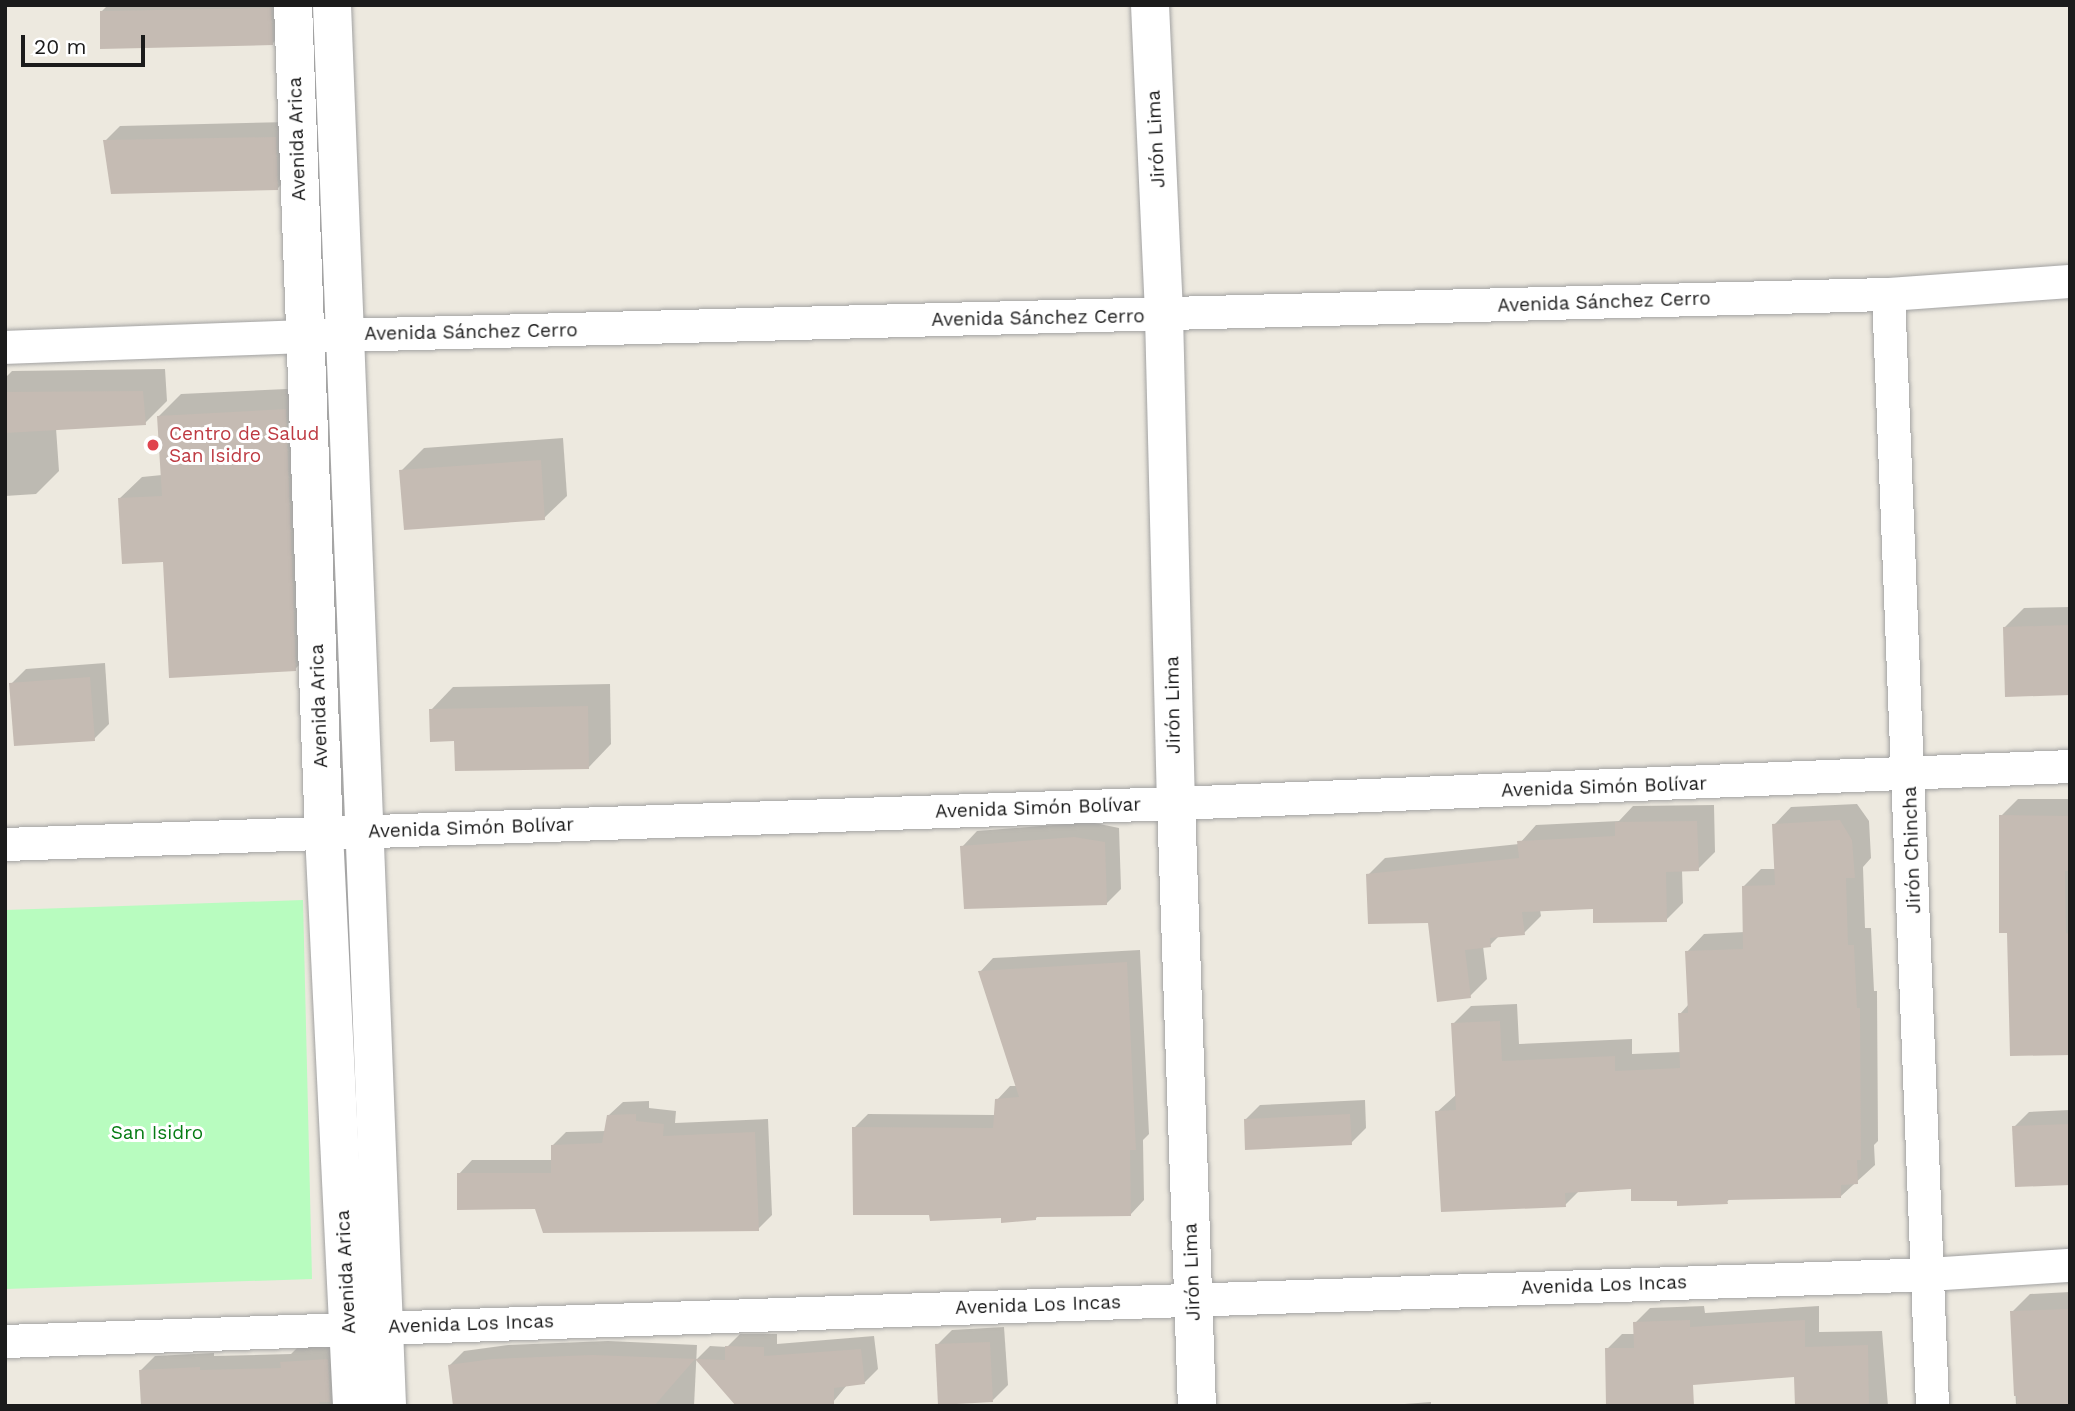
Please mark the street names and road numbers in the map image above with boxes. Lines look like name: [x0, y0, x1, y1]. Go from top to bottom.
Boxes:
street label: Avenida Arica: [283, 76, 311, 202]
street label: Jirón Lima: [1142, 89, 1170, 189]
street label: Avenida Sánchez Cerro: [1497, 287, 1711, 317]
street label: Avenida Sánchez Cerro: [931, 305, 1145, 331]
street label: Avenida Sánchez Cerro: [364, 319, 578, 345]
street label: Avenida Arica: [305, 643, 333, 769]
street label: Jirón Lima: [1161, 656, 1185, 754]
street label: Avenida Simón Bolívar: [1500, 772, 1708, 802]
street label: Jirón Chincha: [1898, 786, 1926, 914]
street label: Avenida Simón Bolívar: [934, 793, 1142, 823]
street label: Avenida Simón Bolívar: [367, 813, 575, 843]
street label: Avenida Arica: [331, 1209, 361, 1335]
street label: Jirón Lima: [1179, 1223, 1205, 1321]
street label: Avenida Los Incas: [1520, 1271, 1688, 1299]
street label: Avenida Los Incas: [954, 1291, 1122, 1319]
street label: Avenida Los Incas: [387, 1310, 555, 1338]

